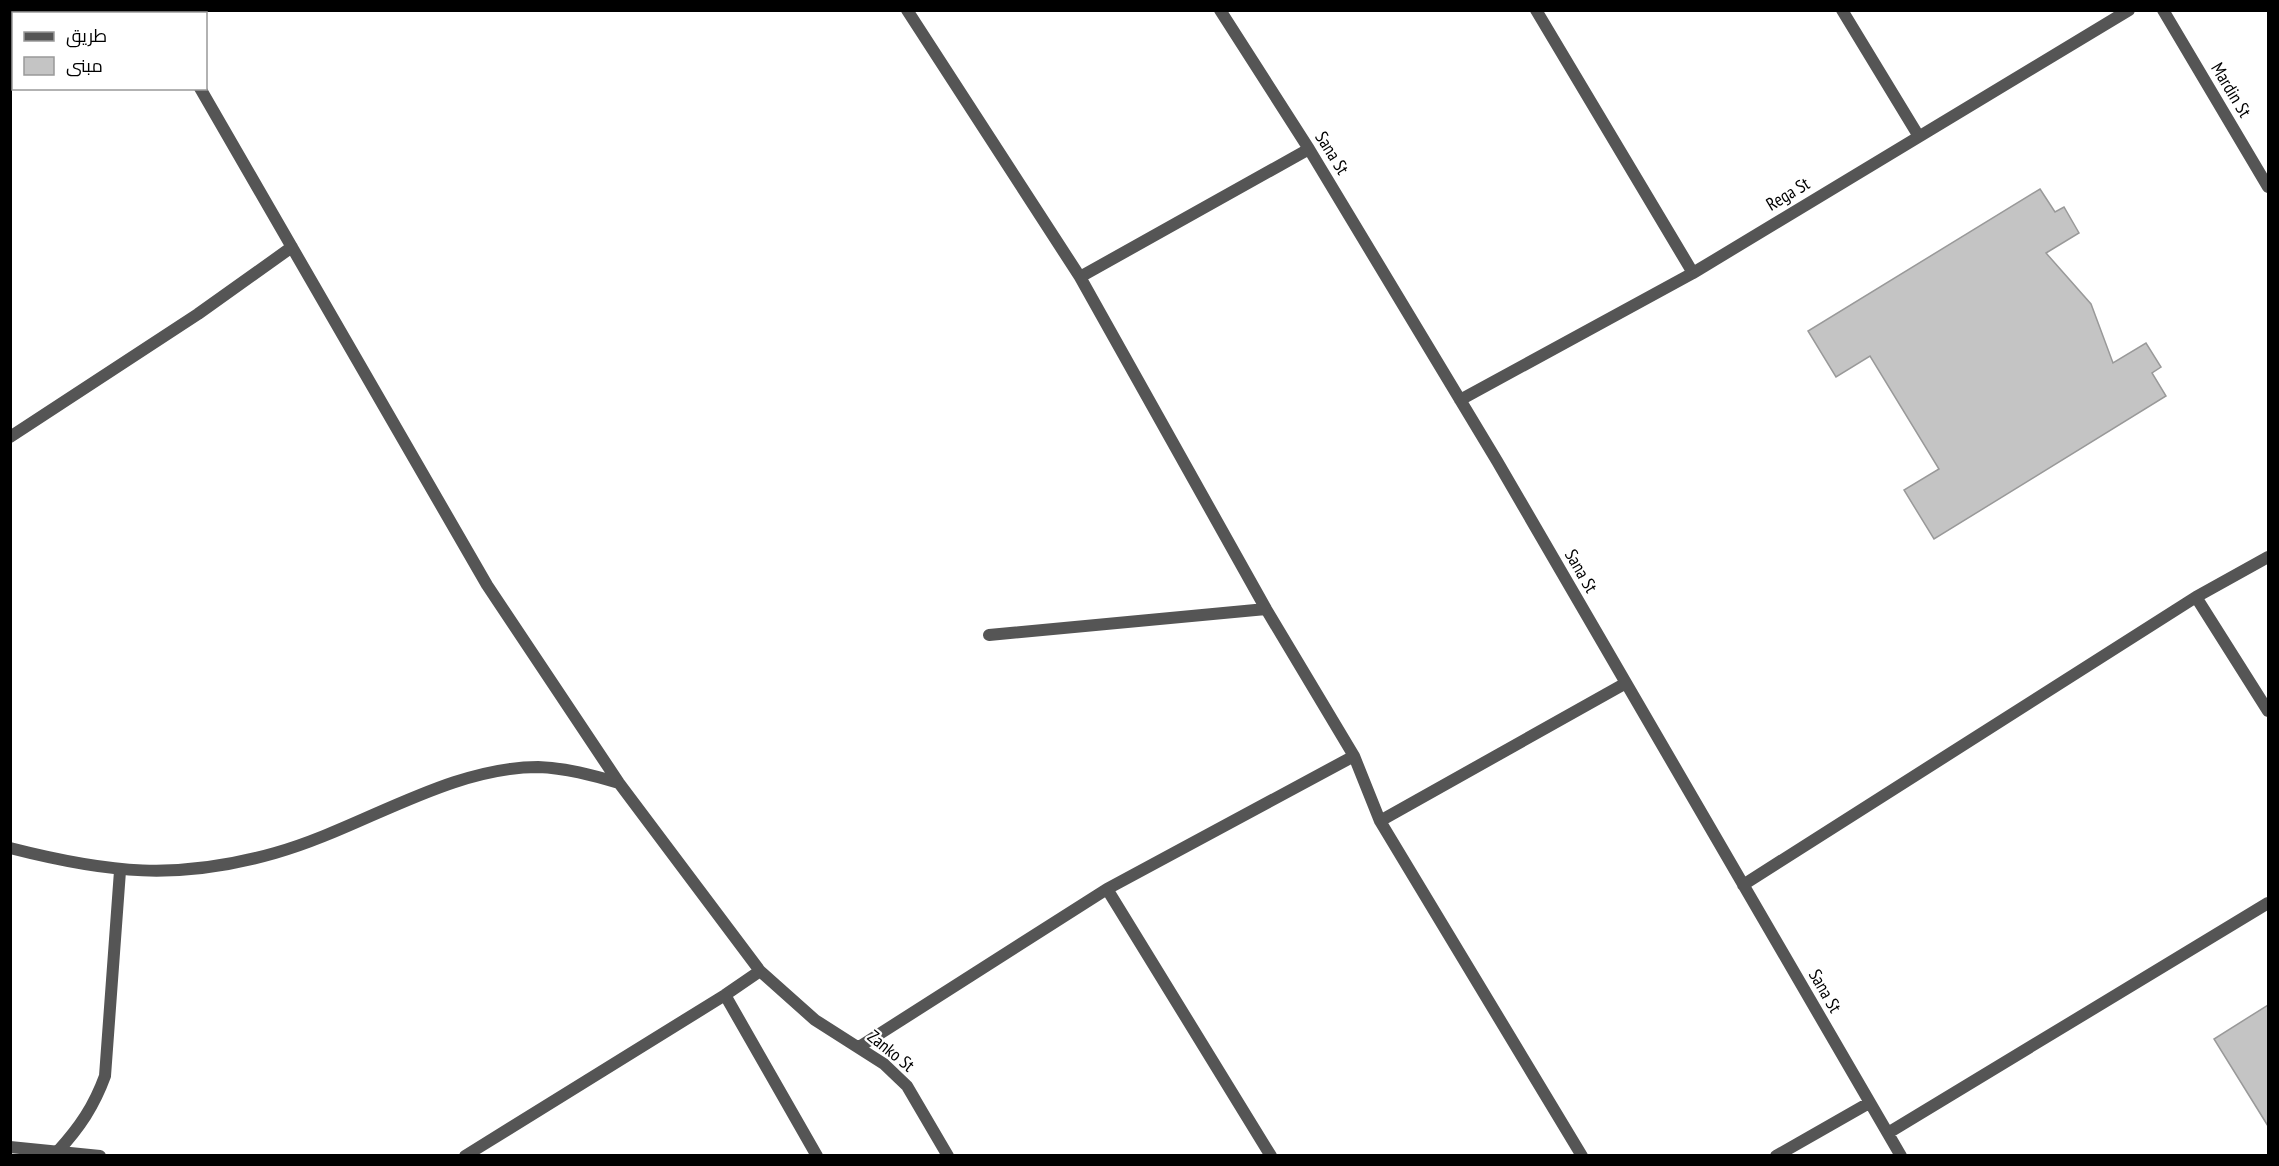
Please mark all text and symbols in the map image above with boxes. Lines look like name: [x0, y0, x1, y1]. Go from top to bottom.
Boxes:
legend: [12, 12, 207, 90]
text: طريق: [66, 24, 107, 48]
text: مبنى: [66, 54, 103, 77]
street label: Mardin St: [2206, 58, 2257, 121]
street label: Sana St: [1310, 127, 1355, 179]
street label: Rega St: [1762, 172, 1814, 215]
street label: Sana St: [1560, 545, 1603, 597]
street label: Sana St: [1804, 965, 1847, 1017]
street label: Zanko St: [863, 1025, 919, 1076]

